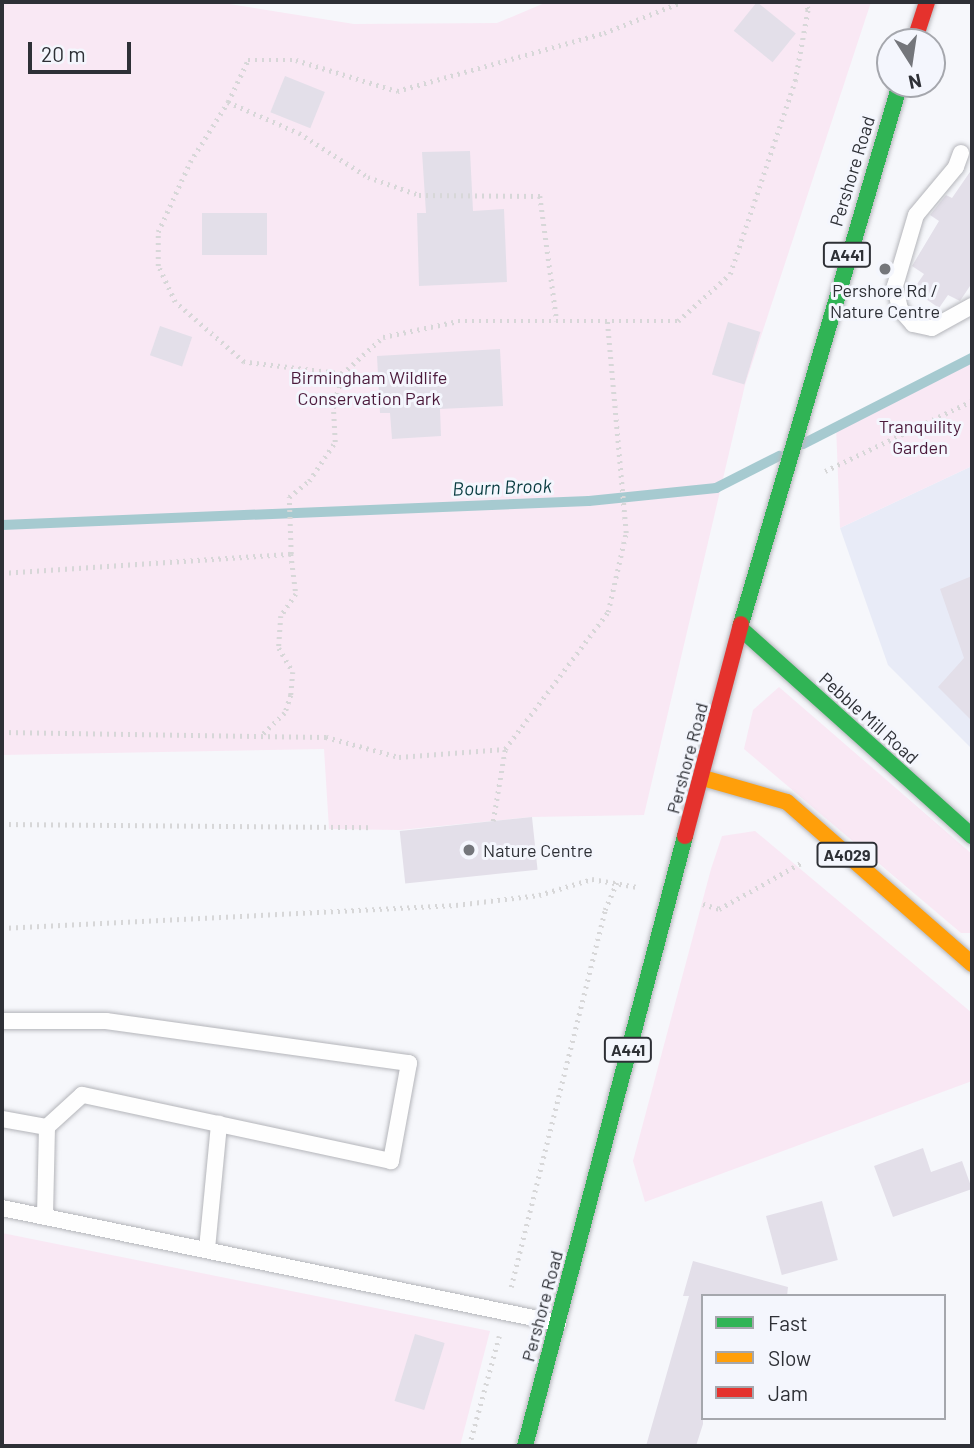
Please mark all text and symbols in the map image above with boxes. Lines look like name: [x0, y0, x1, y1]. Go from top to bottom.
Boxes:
scale bar: [32, 28, 135, 72]
north arrow: [876, 28, 946, 98]
text: 20 m: [41, 41, 86, 66]
text: N: [906, 70, 924, 95]
street label: Pershore Road: [825, 113, 879, 229]
road number: A441: [822, 243, 872, 268]
marker: Pershore Rd / Nature Centre: [877, 261, 893, 277]
place label: Pershore Rd / Nature Centre: [830, 280, 940, 322]
park label: Birmingham Wildlife Conservation Park: [291, 367, 447, 410]
park label: Tranquility Garden: [879, 416, 961, 458]
water label: Bourn Brook: [452, 474, 552, 500]
street label: Pebble Mill Road: [815, 668, 923, 768]
street label: Pershore Road: [662, 700, 712, 816]
place label: Nature Centre: [483, 839, 593, 861]
marker: Nature Centre: [461, 842, 477, 858]
road number: A4029: [816, 842, 878, 868]
road number: A441: [604, 1038, 652, 1062]
street label: Pershore Road: [517, 1248, 567, 1364]
legend: [701, 1294, 946, 1420]
text: Fast: [768, 1310, 808, 1335]
text: Slow: [768, 1345, 811, 1370]
text: Jam: [768, 1380, 808, 1405]

